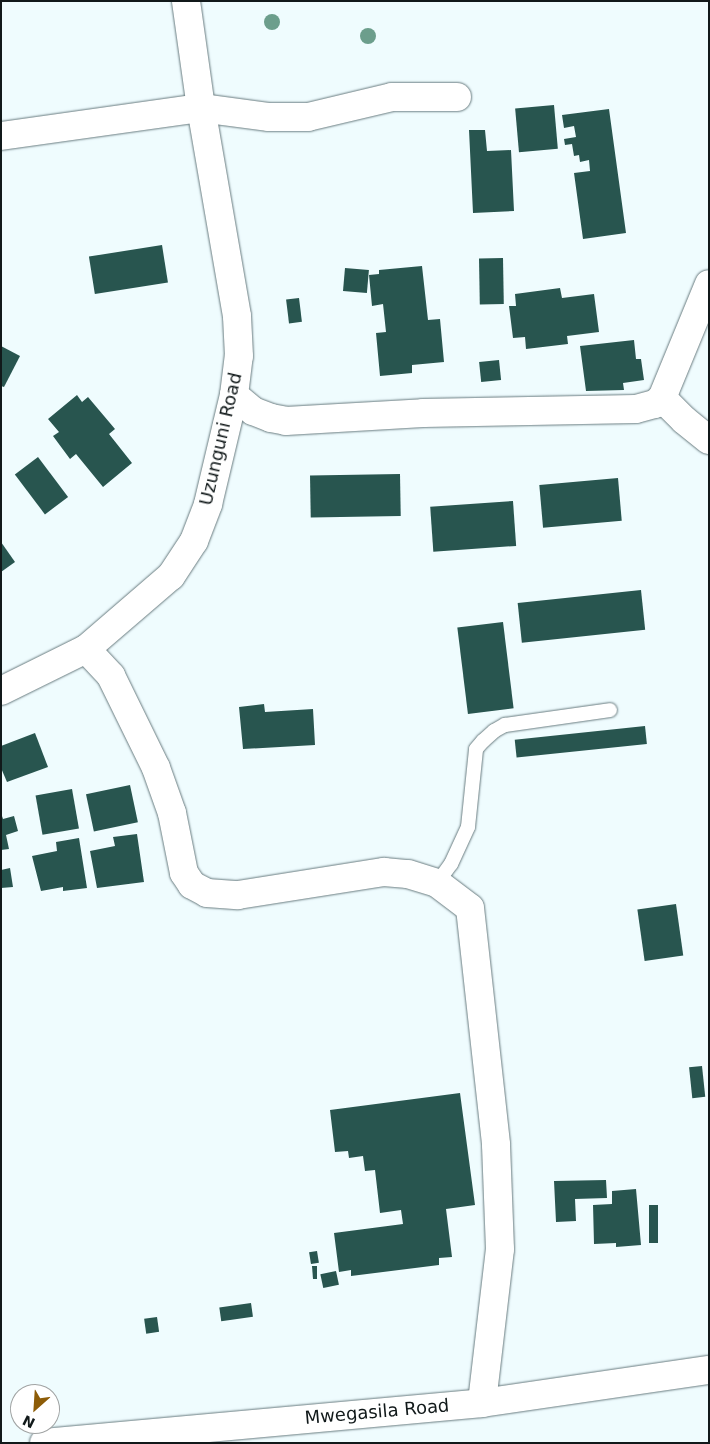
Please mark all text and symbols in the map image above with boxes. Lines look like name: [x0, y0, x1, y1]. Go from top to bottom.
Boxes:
street label: Uzunguni Road: [195, 371, 247, 507]
north arrow: [10, 1384, 60, 1434]
street label: Mwegasila Road: [304, 1395, 450, 1429]
text: N: [20, 1412, 38, 1431]

